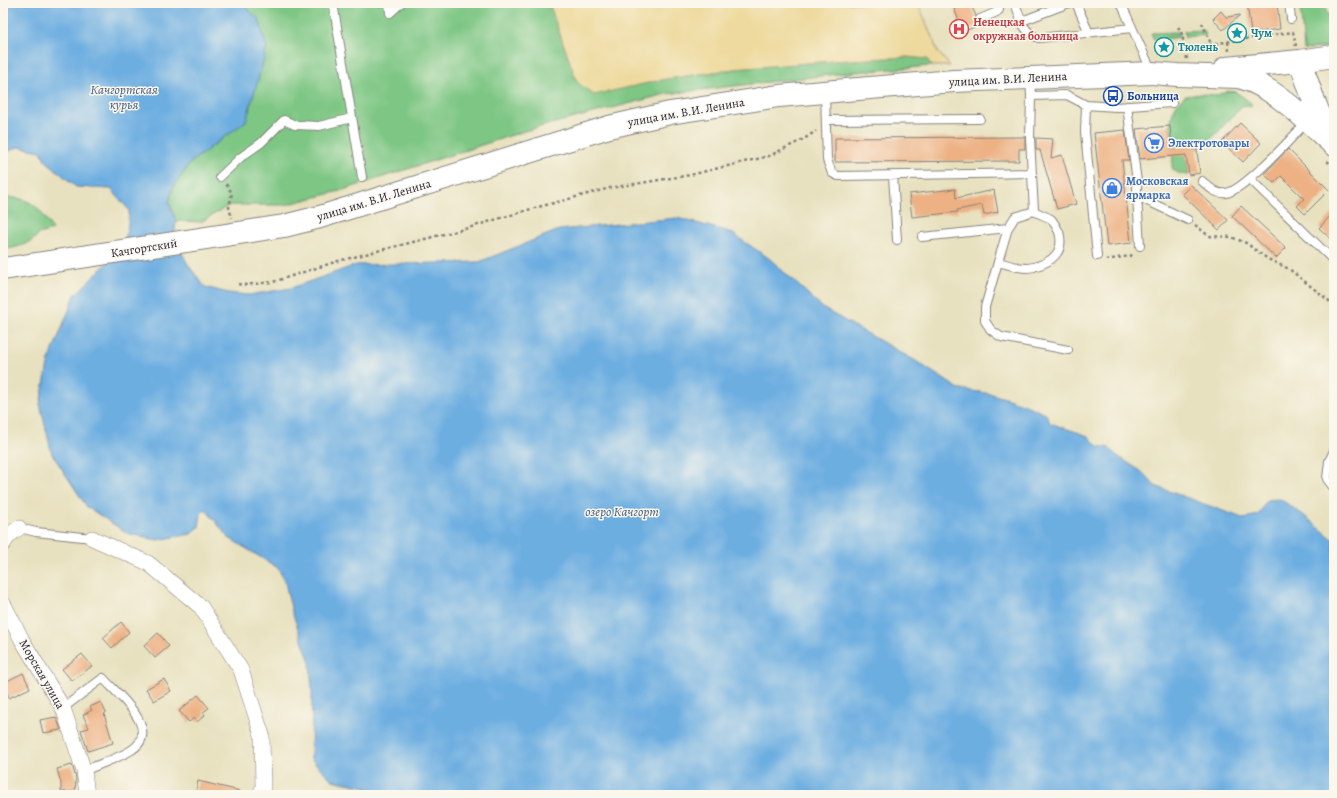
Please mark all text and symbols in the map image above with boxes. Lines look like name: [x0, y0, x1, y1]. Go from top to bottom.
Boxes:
place label: Ненецкая окружная больница: [973, 14, 1079, 44]
hospital icon: Ненецкая окружная больница: [948, 18, 970, 40]
place icon: Чум: [1226, 22, 1248, 44]
place label: Чум: [1251, 25, 1272, 41]
place icon: Тюлень: [1153, 36, 1175, 58]
place label: Тюлень: [1178, 39, 1219, 55]
street label: улица им. В.И. Ленина: [948, 68, 1068, 90]
water label: Качгортская курья: [90, 81, 158, 113]
bus stop icon: Больница: [1102, 85, 1124, 107]
place label: Больница: [1127, 88, 1179, 104]
street label: улица им. В.И. Ленина: [625, 94, 746, 130]
supermarket icon: Электротовары: [1143, 132, 1165, 154]
place label: Электротовары: [1168, 135, 1250, 151]
place label: Московская ярмарка: [1126, 173, 1189, 203]
street label: улица им. В.И. Ленина: [314, 175, 433, 225]
shop icon: Московская ярмарка: [1101, 177, 1123, 199]
street label: Качгортский: [110, 235, 178, 261]
water label: озеро Качгорт: [585, 503, 659, 520]
street label: Морская улица: [16, 636, 69, 712]

